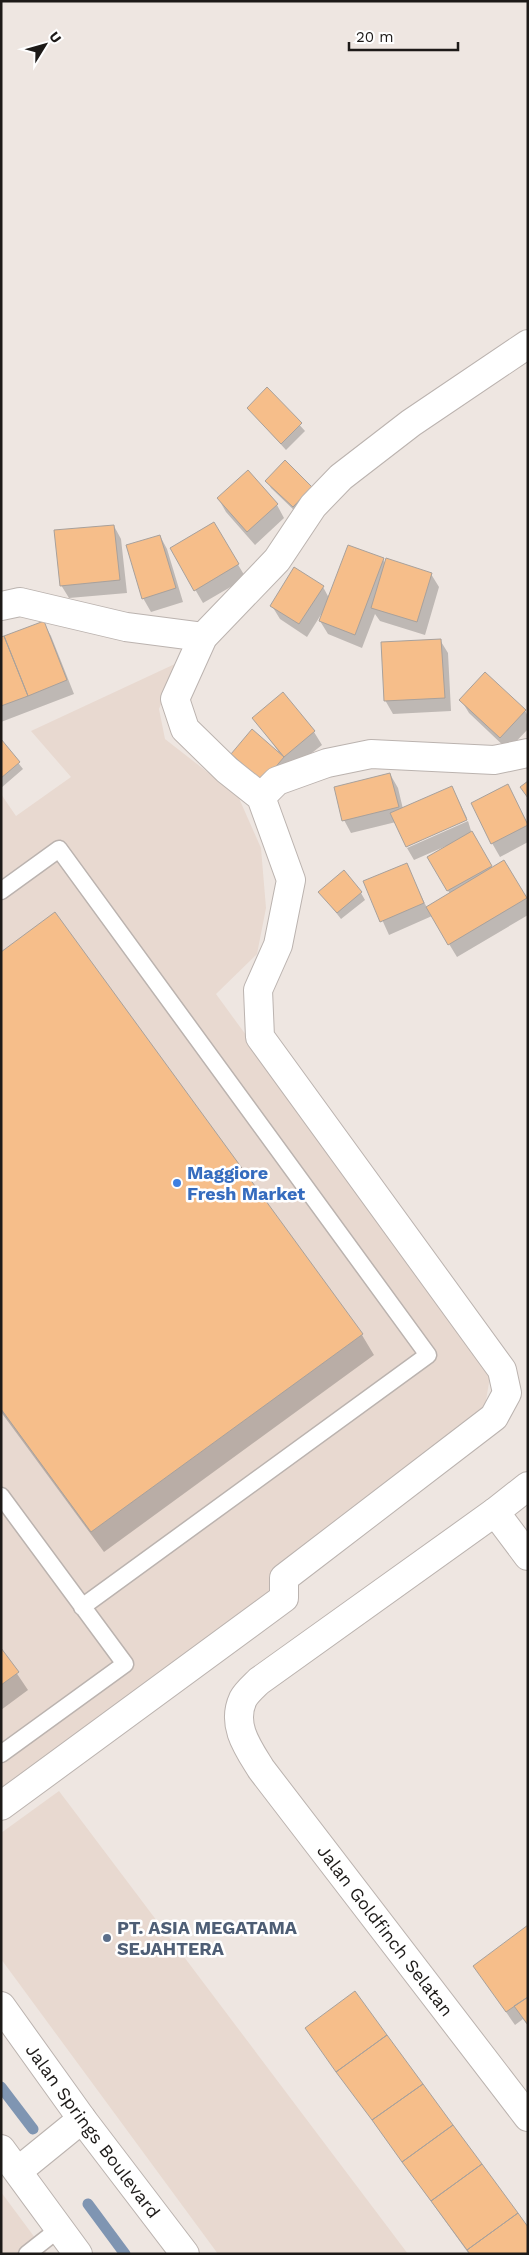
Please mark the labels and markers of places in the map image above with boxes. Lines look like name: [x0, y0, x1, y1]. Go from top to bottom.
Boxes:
place label: Maggiore Fresh Market: [187, 1162, 305, 1204]
marker: Maggiore Fresh Market: [171, 1177, 183, 1189]
place label: PT. ASIA MEGATAMA SEJAHTERA: [117, 1917, 298, 1959]
marker: PT. ASIA MEGATAMA SEJAHTERA: [101, 1932, 113, 1944]

